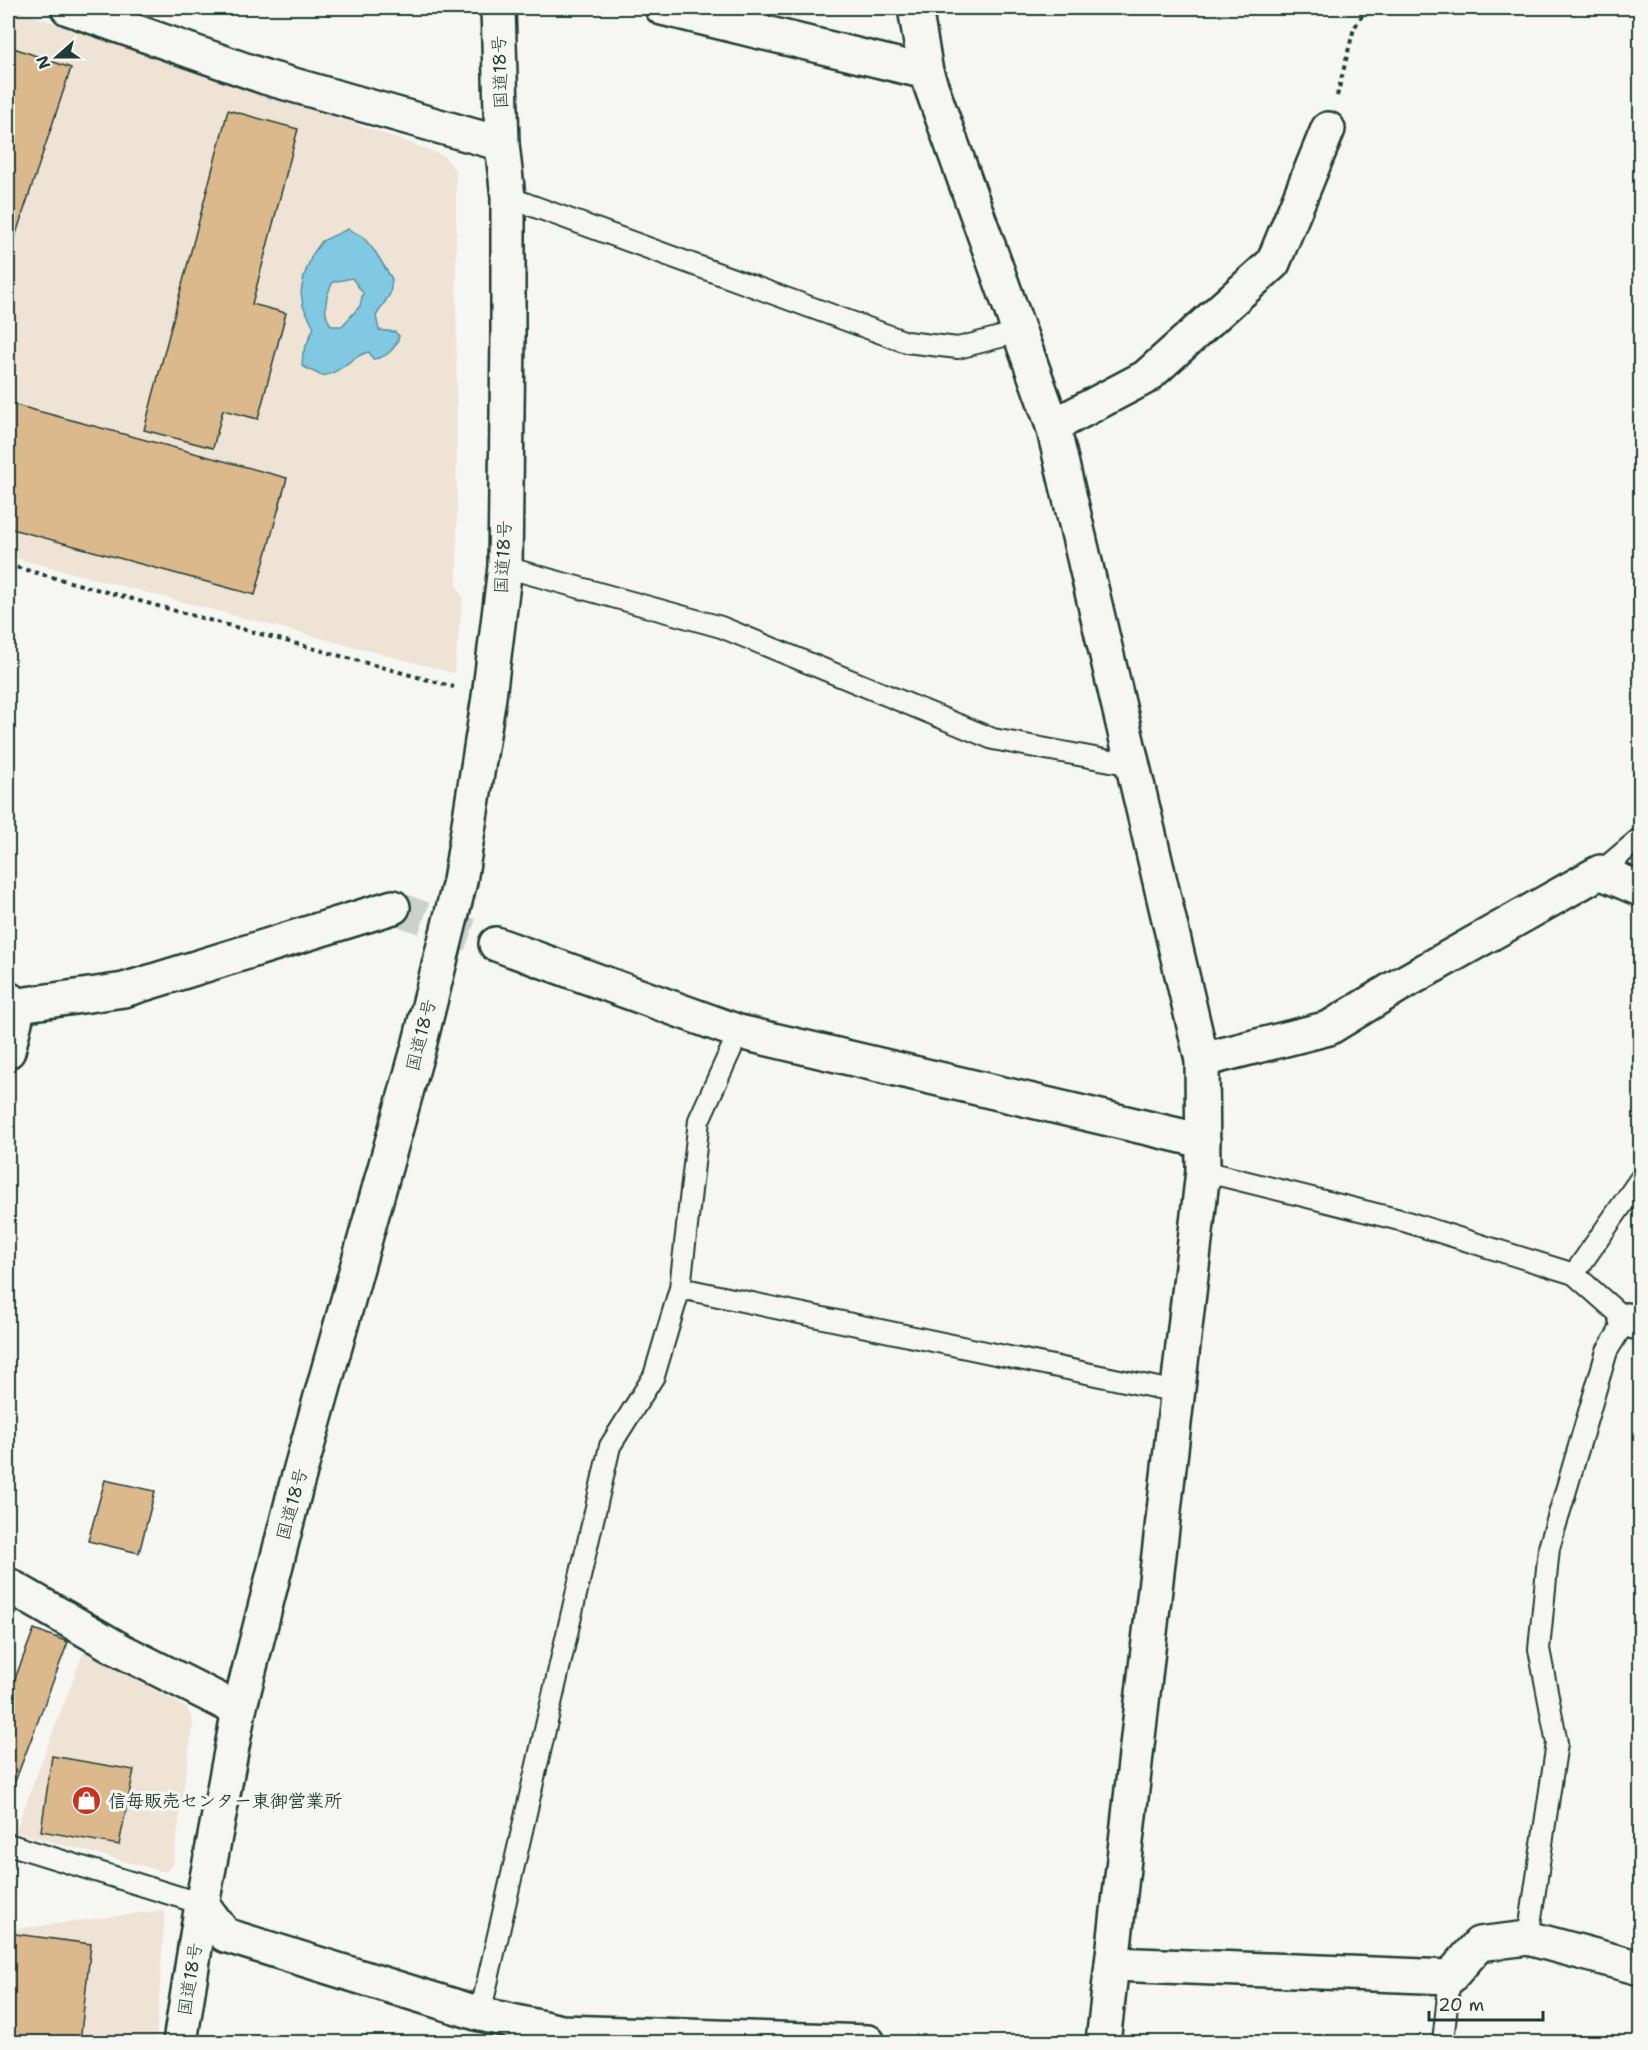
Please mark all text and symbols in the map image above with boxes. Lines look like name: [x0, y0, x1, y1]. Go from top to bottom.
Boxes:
north arrow: [27, 27, 87, 87]
street label: 国道18号: [487, 35, 513, 109]
text: N: [31, 53, 56, 72]
street label: 国道18号: [489, 519, 517, 595]
street label: 国道18号: [400, 996, 442, 1074]
street label: 国道18号: [271, 1465, 313, 1543]
shop icon: 信毎販売センター東御営業所: [71, 1785, 103, 1817]
place label: 信毎販売センター東御営業所: [108, 1789, 342, 1813]
street label: 国道18号: [172, 1941, 208, 2017]
scale bar: [1429, 1984, 1543, 2022]
text: 20 m: [1438, 1993, 1484, 2017]

